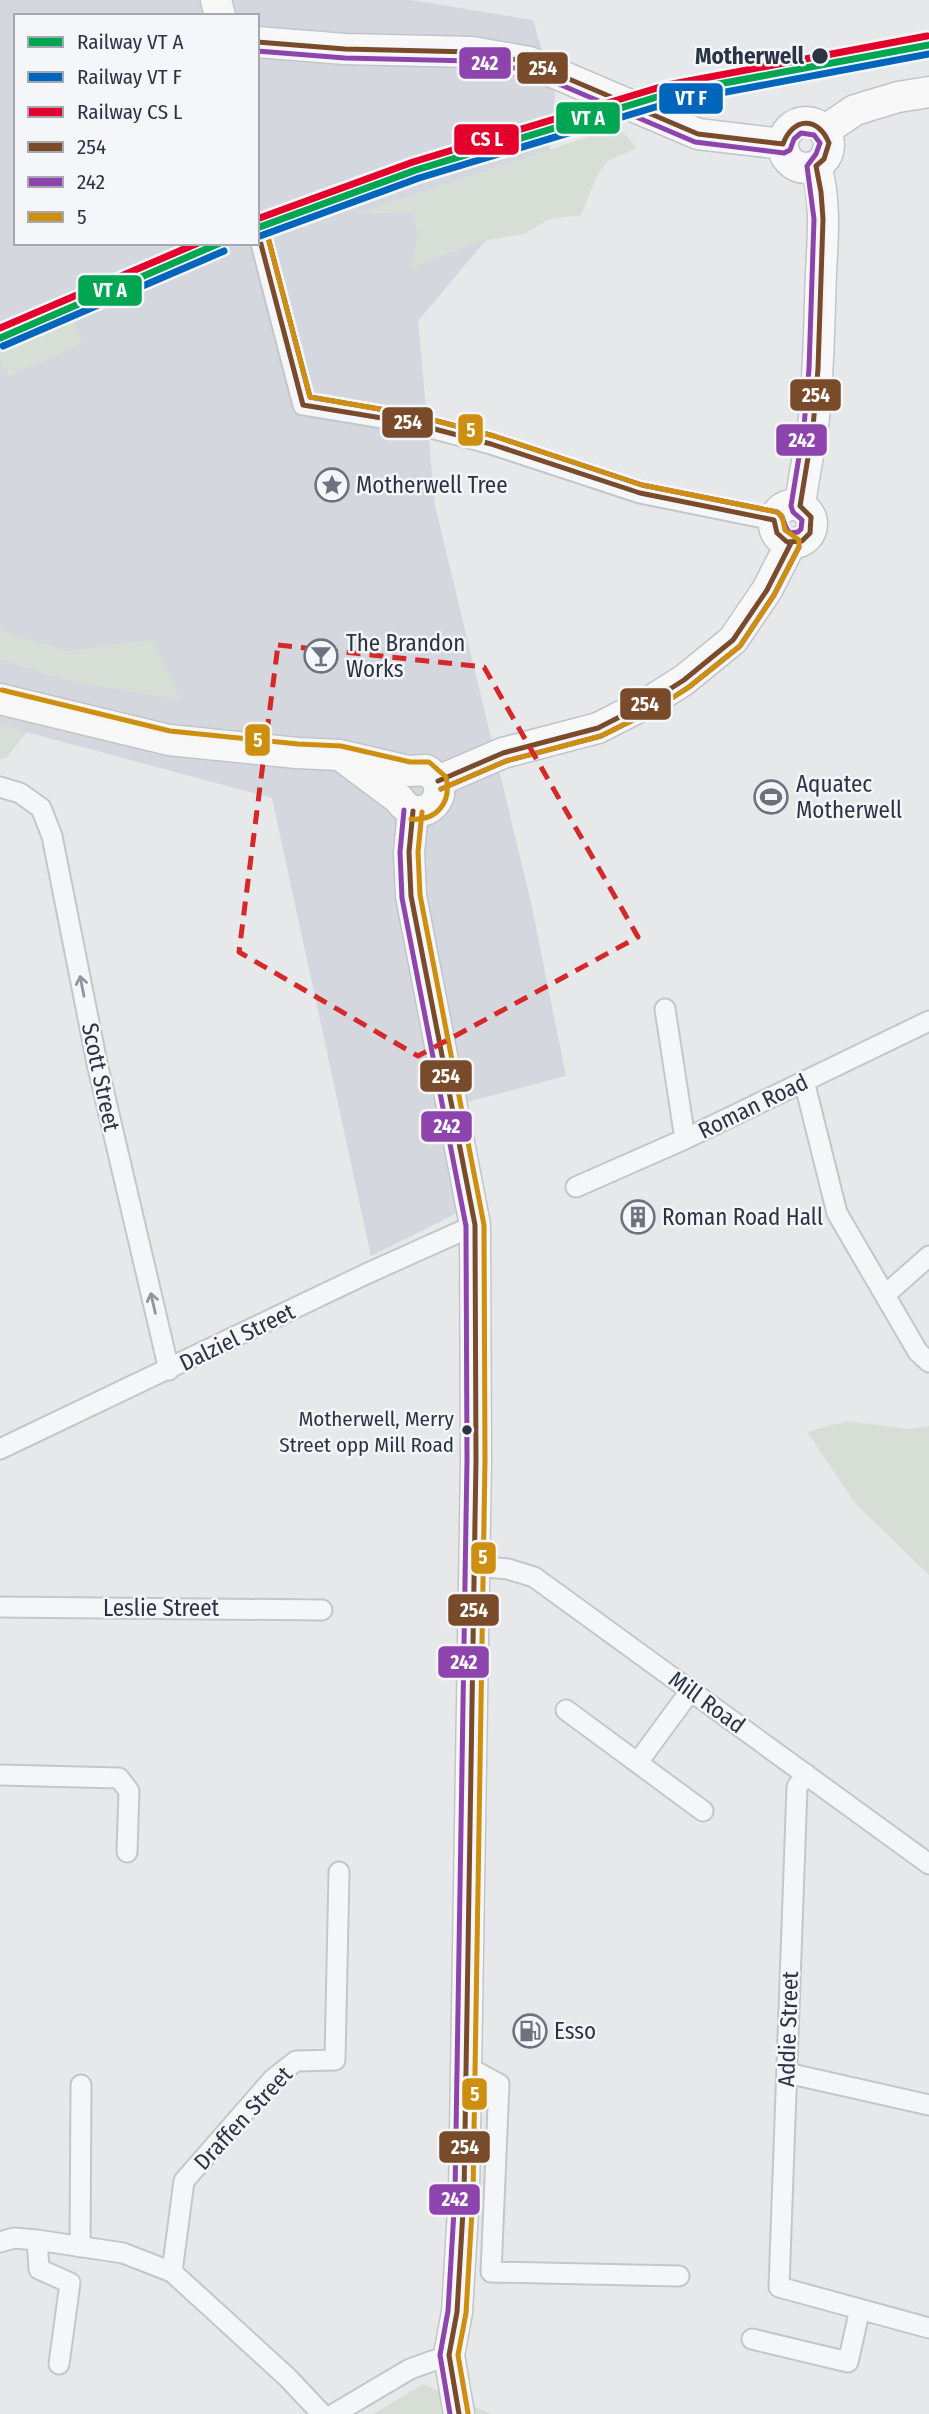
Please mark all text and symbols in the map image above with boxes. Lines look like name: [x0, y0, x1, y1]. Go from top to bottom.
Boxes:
legend: [14, 14, 259, 245]
text: Railway VT A: [77, 29, 184, 55]
place label: Motherwell: [695, 42, 805, 70]
line badge: 242: [458, 46, 512, 80]
marker: Motherwell: [810, 46, 830, 66]
line badge: 254: [516, 51, 569, 85]
text: 242: [471, 52, 499, 75]
text: 254: [528, 57, 557, 80]
text: Railway VT F: [77, 64, 182, 90]
line badge: VT F: [658, 82, 724, 115]
text: VT F: [674, 87, 707, 110]
text: Railway CS L: [77, 99, 183, 125]
line badge: VT A: [555, 101, 621, 135]
text: VT A: [570, 107, 605, 130]
line badge: CS L: [453, 123, 520, 156]
text: CS L: [471, 128, 503, 151]
text: 254: [77, 134, 106, 160]
text: 242: [77, 169, 105, 195]
text: 5: [77, 204, 87, 230]
line badge: VT A: [77, 274, 143, 307]
text: VT A: [92, 279, 127, 302]
line badge: 254: [789, 378, 842, 412]
text: 254: [801, 384, 830, 407]
line badge: 254: [381, 406, 434, 439]
text: 254: [393, 411, 422, 434]
line badge: 5: [457, 413, 484, 447]
text: 5: [466, 419, 476, 442]
line badge: 242: [775, 423, 828, 457]
text: 242: [788, 429, 816, 452]
place icon: Motherwell Tree: [313, 466, 351, 504]
place label: Motherwell Tree: [356, 471, 508, 499]
place label: The Brandon Works: [346, 629, 465, 683]
bar icon: The Brandon Works: [302, 637, 340, 675]
line badge: 254: [619, 687, 672, 721]
text: 254: [630, 693, 659, 716]
line badge: 5: [244, 723, 271, 757]
text: 5: [253, 729, 263, 752]
place label: Aquatec Motherwell: [796, 770, 902, 824]
sports icon: Aquatec Motherwell: [752, 778, 790, 816]
one-way arrow: [74, 975, 88, 998]
street label: Scott Street: [76, 1020, 126, 1134]
line badge: 254: [419, 1059, 473, 1093]
text: 254: [431, 1065, 460, 1088]
street label: Roman Road: [694, 1067, 812, 1145]
line badge: 242: [420, 1110, 473, 1143]
text: 242: [433, 1115, 461, 1138]
building icon: Roman Road Hall: [619, 1198, 657, 1236]
place label: Roman Road Hall: [662, 1203, 823, 1231]
one-way arrow: [146, 1292, 160, 1315]
street label: Dalziel Street: [175, 1297, 300, 1377]
place label: Motherwell, Merry Street opp Mill Road: [279, 1406, 455, 1458]
marker: Motherwell, Merry Street opp Mill Road: [460, 1423, 474, 1437]
line badge: 5: [470, 1541, 497, 1575]
text: 5: [478, 1546, 488, 1569]
line badge: 254: [447, 1593, 500, 1627]
street label: Leslie Street: [103, 1594, 220, 1622]
text: 254: [459, 1599, 488, 1622]
line badge: 242: [437, 1645, 490, 1679]
text: 242: [450, 1651, 478, 1674]
street label: Mill Road: [663, 1665, 751, 1739]
street label: Addie Street: [772, 1970, 804, 2087]
fuel station icon: Esso: [511, 2012, 549, 2050]
place label: Esso: [554, 2017, 596, 2045]
street label: Draffen Street: [188, 2060, 298, 2176]
line badge: 5: [461, 2077, 488, 2111]
text: 5: [470, 2083, 480, 2106]
line badge: 254: [438, 2130, 491, 2164]
text: 254: [450, 2136, 479, 2159]
line badge: 242: [428, 2183, 481, 2216]
text: 242: [441, 2188, 469, 2211]

